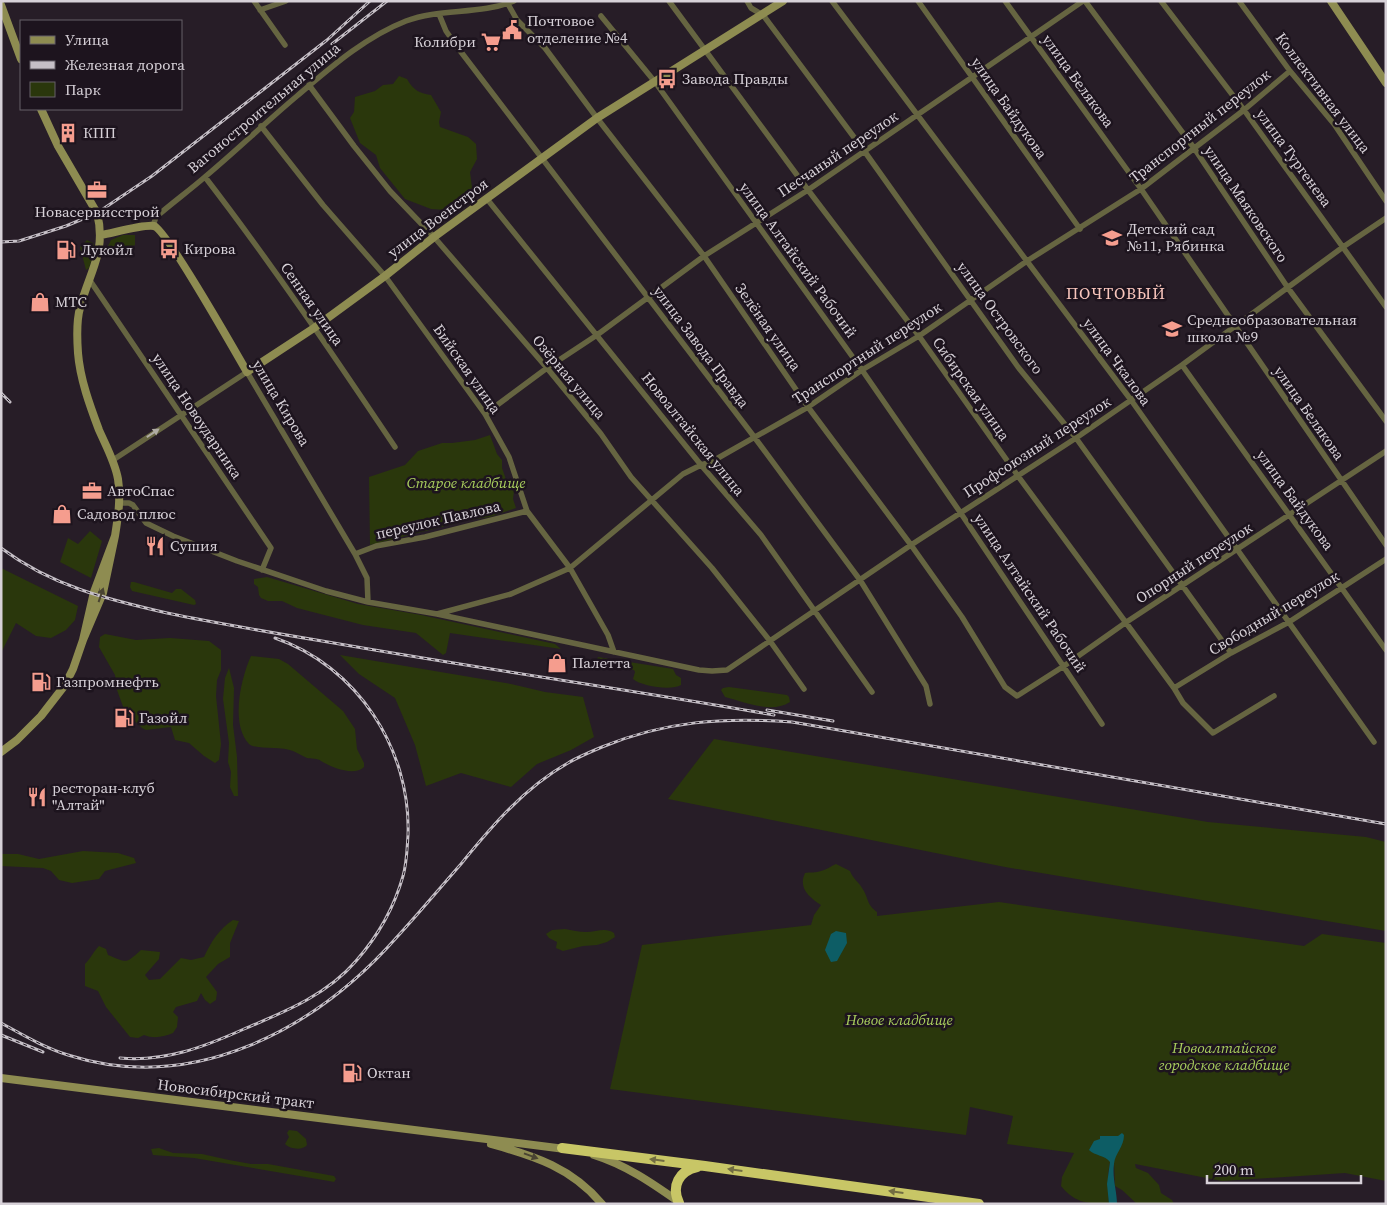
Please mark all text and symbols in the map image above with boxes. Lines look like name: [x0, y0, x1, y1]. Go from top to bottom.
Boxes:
place label: Почтовое отделение №4: [527, 10, 628, 48]
public building icon: Почтовое отделение №4: [501, 19, 523, 41]
legend: [20, 20, 182, 110]
street label: Коллективная улица: [1271, 28, 1376, 158]
text: Улица: [65, 29, 109, 50]
street label: улица Белякова: [1037, 30, 1120, 132]
place label: Колибри: [414, 31, 476, 52]
supermarket icon: Колибри: [480, 31, 502, 53]
street label: Вагоностроительная улица: [183, 37, 345, 178]
street label: улица Байдукова: [966, 53, 1053, 163]
text: Железная дорога: [65, 54, 185, 75]
street label: Транспортный переулок: [1125, 63, 1275, 187]
bus stop icon: Завода Правды: [656, 68, 678, 90]
place label: Завода Правды: [682, 68, 788, 89]
text: Парк: [65, 79, 101, 100]
street label: улица Тургенева: [1252, 104, 1338, 212]
street label: Песчаный переулок: [773, 105, 903, 202]
building icon: КПП: [57, 122, 79, 144]
place label: КПП: [83, 122, 116, 143]
street label: улица Маяковского: [1199, 141, 1293, 266]
street label: улица Военстроя: [383, 173, 492, 262]
street label: улица Алтайский Рабочий: [735, 177, 862, 342]
office icon: Новасервисстрой: [86, 179, 108, 201]
place label: Новасервисстрой: [34, 201, 160, 222]
place label: Детский сад №11, Рябинка: [1126, 218, 1225, 256]
school or university icon: Детский сад №11, Рябинка: [1101, 227, 1123, 249]
bus stop icon: Кирова: [158, 238, 180, 260]
place label: Кирова: [184, 238, 236, 259]
fuel station icon: Лукойл: [55, 239, 77, 261]
place label: Лукойл: [81, 239, 133, 260]
street label: улица Островского: [952, 257, 1049, 378]
street label: Сенная улица: [276, 258, 349, 350]
street label: Зелёная улица: [730, 279, 807, 375]
street label: улица Завода Правда: [648, 281, 755, 412]
district label: ПОЧТОВЫЙ: [1066, 282, 1166, 304]
shop icon: МТС: [29, 291, 51, 313]
place label: МТС: [55, 291, 87, 312]
street label: Транспортный переулок: [788, 296, 946, 409]
place label: Среднеобразовательная школа №9: [1187, 309, 1357, 347]
street label: улица Чкалова: [1078, 313, 1157, 410]
school or university icon: Среднеобразовательная школа №9: [1161, 318, 1183, 340]
street label: Бийская улица: [429, 320, 506, 418]
street label: Озёрная улица: [528, 330, 611, 424]
street label: Сибирская улица: [928, 333, 1015, 445]
street label: улица Новоударника: [147, 349, 248, 483]
street label: улица Кирова: [247, 356, 316, 450]
street label: улица Белякова: [1269, 361, 1350, 464]
street label: Новоалтайская улица: [637, 367, 750, 500]
street label: Профсоюзный переулок: [959, 391, 1115, 502]
one-way arrow: [146, 428, 160, 438]
street label: улица Байдукова: [1252, 445, 1339, 555]
park label: Старое кладбище: [407, 472, 525, 493]
office icon: АвтоСпас: [81, 480, 103, 502]
place label: АвтоСпас: [107, 480, 175, 501]
street label: переулок Павлова: [374, 495, 503, 544]
shop icon: Садовод плюс: [51, 503, 73, 525]
place label: Садовод плюс: [77, 503, 176, 524]
street label: улица Алтайский Рабочий: [969, 509, 1092, 677]
street label: Опорный переулок: [1131, 516, 1257, 608]
restaurant icon: Сушия: [144, 535, 166, 557]
place label: Сушия: [170, 535, 218, 556]
street label: Свободный переулок: [1205, 565, 1344, 660]
one-way arrow: [98, 588, 105, 603]
shop icon: Палетта: [546, 652, 568, 674]
place label: Палетта: [572, 652, 631, 673]
fuel station icon: Газпромнефть: [30, 671, 52, 693]
place label: Газпромнефть: [56, 671, 159, 692]
fuel station icon: Газойл: [113, 707, 135, 729]
place label: Газойл: [139, 707, 187, 728]
place label: ресторан-клуб "Алтай": [52, 777, 155, 815]
restaurant icon: ресторан-клуб "Алтай": [26, 786, 48, 808]
park label: Новое кладбище: [844, 1009, 953, 1030]
park label: Новоалтайское городское кладбище: [1159, 1037, 1289, 1075]
fuel station icon: Октан: [341, 1062, 363, 1084]
place label: Октан: [367, 1062, 411, 1083]
street label: Новосибирский тракт: [156, 1073, 316, 1114]
one-way arrow: [524, 1152, 539, 1160]
scale bar: [1207, 1152, 1361, 1184]
one-way arrow: [649, 1156, 665, 1164]
text: 200 m: [1214, 1159, 1254, 1180]
one-way arrow: [727, 1166, 743, 1174]
one-way arrow: [888, 1188, 904, 1196]

